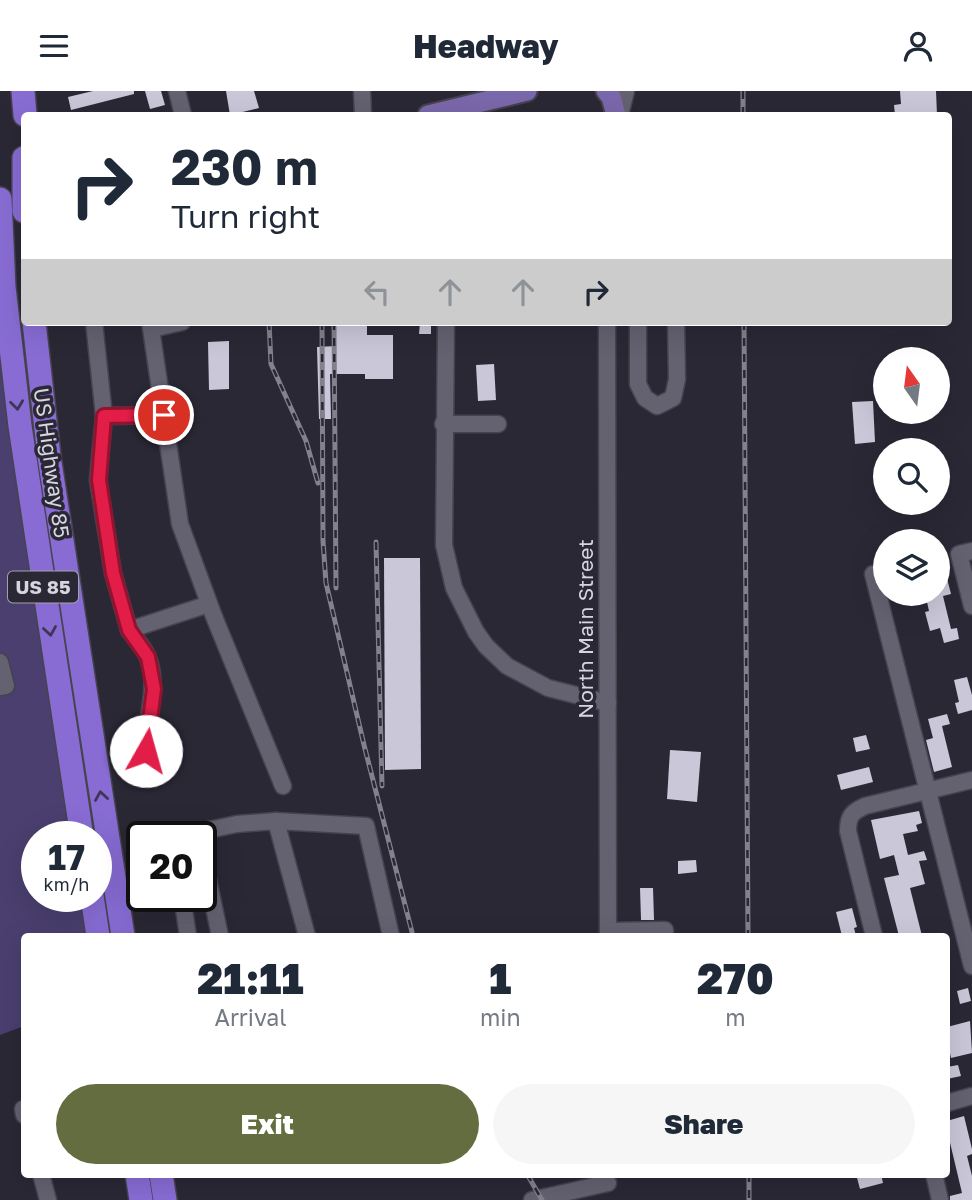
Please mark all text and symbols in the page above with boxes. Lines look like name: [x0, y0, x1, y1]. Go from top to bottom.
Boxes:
icon: menu: [35, 27, 73, 65]
text: Headway: [413, 27, 559, 65]
icon: person: [899, 27, 937, 65]
text: 230 m: [171, 137, 318, 196]
icon: right: [56, 140, 147, 231]
text: Turn right: [171, 197, 320, 235]
icon: left: [358, 273, 396, 311]
icon: ahead: [431, 273, 469, 311]
icon: ahead: [504, 273, 542, 311]
icon: right: [577, 273, 615, 311]
north arrow: [873, 347, 950, 423]
map controls: [873, 347, 950, 606]
pin: [134, 385, 194, 445]
street label: US Highway 85: [29, 386, 75, 540]
icon: arrive: [145, 396, 183, 434]
one-way arrow: [10, 400, 25, 411]
button: search: [873, 438, 950, 515]
button: layers: [873, 529, 950, 606]
street label: North Main Street: [572, 539, 598, 719]
road number: US 85: [8, 572, 78, 603]
one-way arrow: [42, 625, 57, 636]
position arrow: [109, 714, 183, 788]
one-way arrow: [94, 790, 109, 802]
speed limit sign: 20: [126, 821, 217, 912]
text: 17: [48, 836, 85, 878]
text: km/h: [44, 873, 89, 895]
text: 21:11: [197, 953, 304, 1003]
text: 1: [489, 953, 511, 1003]
text: 270: [697, 953, 774, 1003]
text: Arrival: [214, 1003, 287, 1031]
text: min: [480, 1003, 521, 1031]
text: m: [725, 1003, 746, 1031]
button: Exit: [56, 1084, 479, 1164]
button: Share: [493, 1084, 915, 1164]

